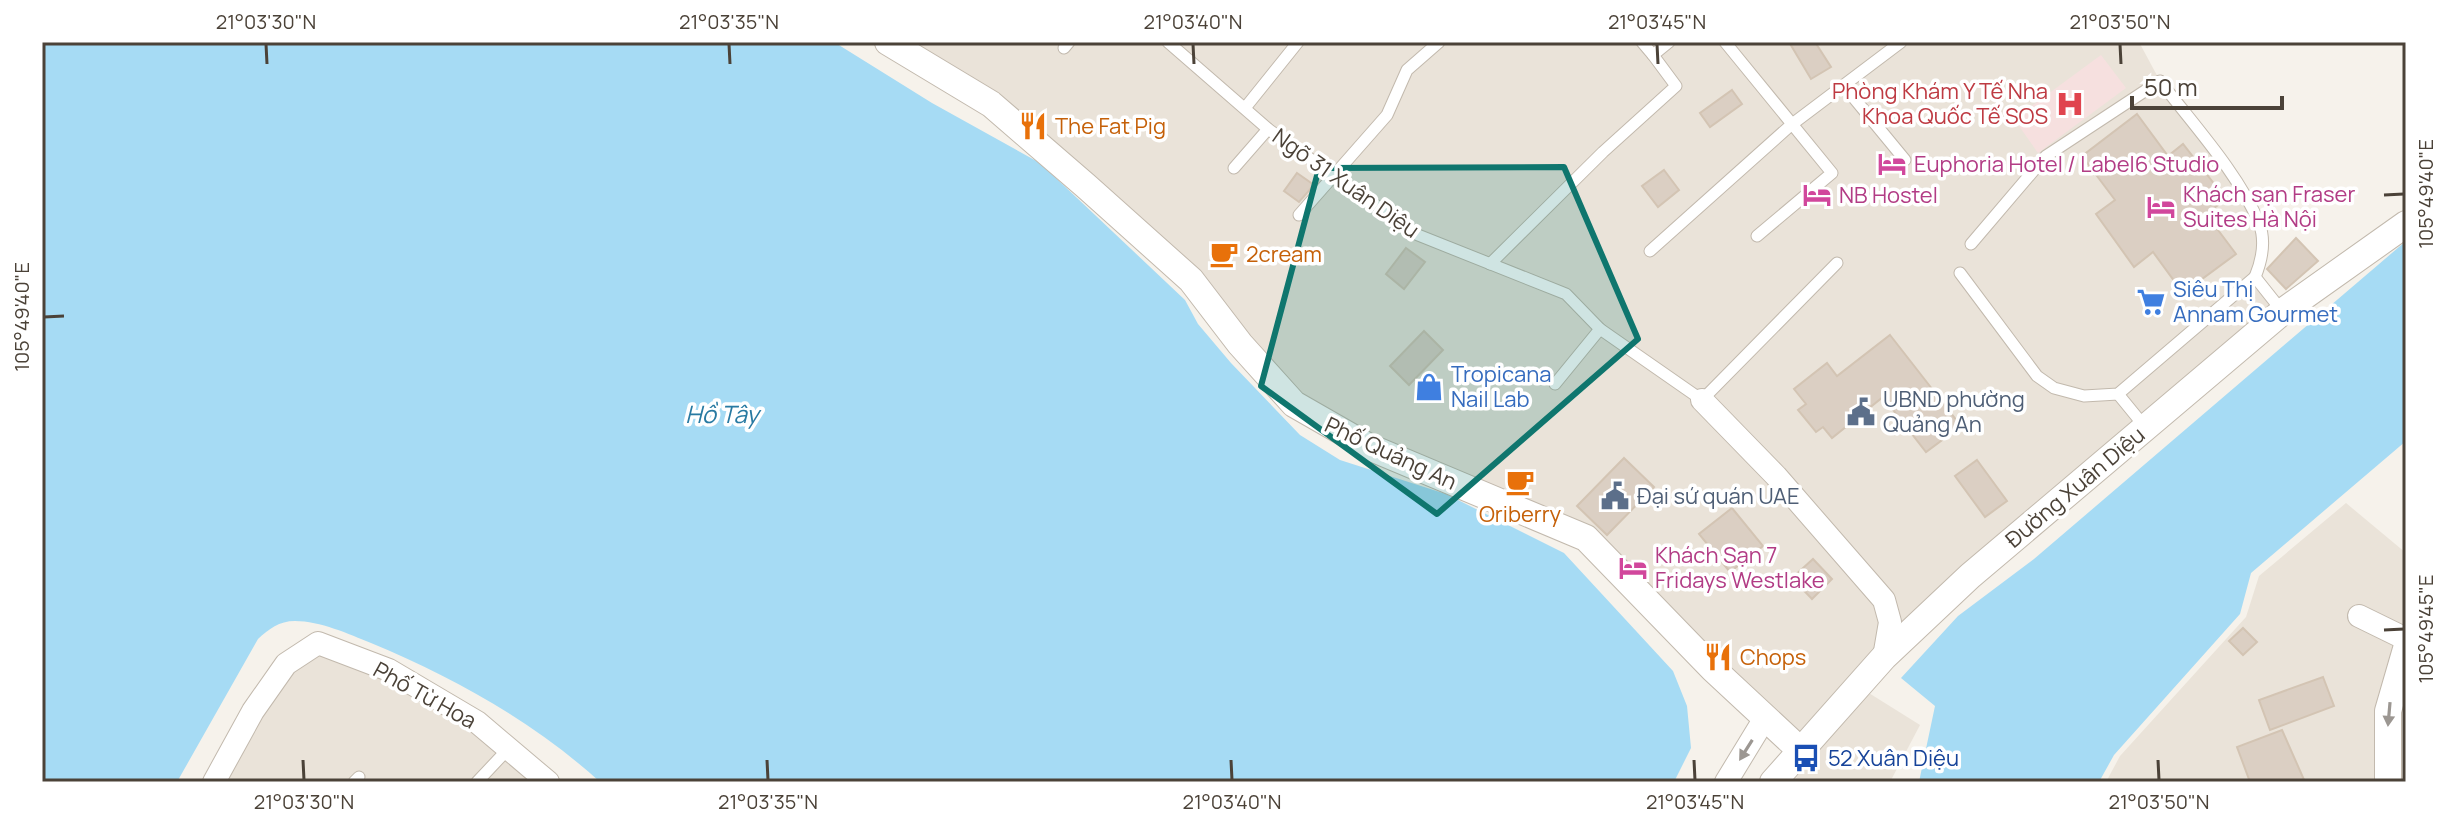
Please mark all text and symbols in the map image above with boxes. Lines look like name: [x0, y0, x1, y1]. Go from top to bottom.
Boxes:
text: 21°03'30"N: [216, 8, 316, 35]
text: 21°03'35"N: [679, 8, 779, 35]
text: 21°03'40"N: [1144, 8, 1242, 35]
text: 21°03'45"N: [1608, 8, 1706, 35]
text: 21°03'50"N: [2069, 8, 2171, 35]
scale bar: [2132, 60, 2282, 110]
text: 50 m: [2144, 70, 2198, 103]
place label: Phòng Khám Y Tế Nha Khoa Quốc Tế SOS: [1832, 76, 2048, 131]
hospital icon: Phòng Khám Y Tế Nha Khoa Quốc Tế SOS: [2055, 89, 2085, 119]
restaurant icon: The Fat Pig: [1018, 111, 1048, 141]
place label: The Fat Pig: [1055, 111, 1166, 141]
street label: Ngõ 31 Xuân Diệu: [1267, 121, 1425, 245]
text: 105°49'40"E: [2412, 139, 2439, 249]
hotel icon: Euphoria Hotel / Label6 Studio: [1877, 149, 1907, 179]
place label: Euphoria Hotel / Label6 Studio: [1914, 149, 2219, 179]
place label: Khách sạn Fraser Suites Hà Nội: [2183, 179, 2355, 234]
hotel icon: NB Hostel: [1802, 180, 1832, 210]
place label: NB Hostel: [1839, 180, 1938, 210]
hotel icon: Khách sạn Fraser Suites Hà Nội: [2146, 192, 2176, 222]
cafe icon: 2cream: [1209, 239, 1239, 269]
place label: 2cream: [1246, 239, 1322, 269]
text: 105°49'40"E: [8, 262, 35, 372]
place label: Siêu Thị Annam Gourmet: [2173, 274, 2338, 329]
supermarket icon: Siêu Thị Annam Gourmet: [2136, 287, 2166, 317]
place label: Tropicana Nail Lab: [1451, 359, 1552, 414]
shop icon: Tropicana Nail Lab: [1414, 372, 1444, 402]
place label: UBND phường Quảng An: [1883, 384, 2025, 439]
water label: Hồ Tây: [685, 397, 762, 430]
public building icon: UBND phường Quảng An: [1846, 397, 1876, 427]
street label: Phố Quảng An: [1320, 409, 1462, 497]
street label: Đường Xuân Diệu: [1999, 420, 2151, 554]
cafe icon: Oriberry: [1505, 467, 1535, 497]
public building icon: Đại sứ quán UAE: [1600, 481, 1630, 511]
place label: Đại sứ quán UAE: [1637, 481, 1799, 511]
place label: Oriberry: [1479, 499, 1561, 529]
place label: Khách Sạn 7 Fridays Westlake: [1655, 540, 1825, 595]
hotel icon: Khách Sạn 7 Fridays Westlake: [1618, 553, 1648, 583]
text: 105°49'45"E: [2412, 575, 2439, 684]
restaurant icon: Chops: [1703, 642, 1733, 672]
place label: Chops: [1740, 642, 1806, 672]
street label: Phố Từ Hoa: [368, 654, 482, 736]
one-way arrow: [2383, 702, 2396, 727]
one-way arrow: [1739, 739, 1753, 761]
bus stop icon: 52 Xuân Diệu: [1791, 743, 1821, 773]
place label: 52 Xuân Diệu: [1828, 743, 1959, 773]
text: 21°03'30"N: [254, 788, 354, 815]
text: 21°03'35"N: [718, 788, 818, 815]
text: 21°03'40"N: [1183, 788, 1281, 815]
text: 21°03'45"N: [1646, 788, 1744, 815]
text: 21°03'50"N: [2108, 788, 2210, 815]

